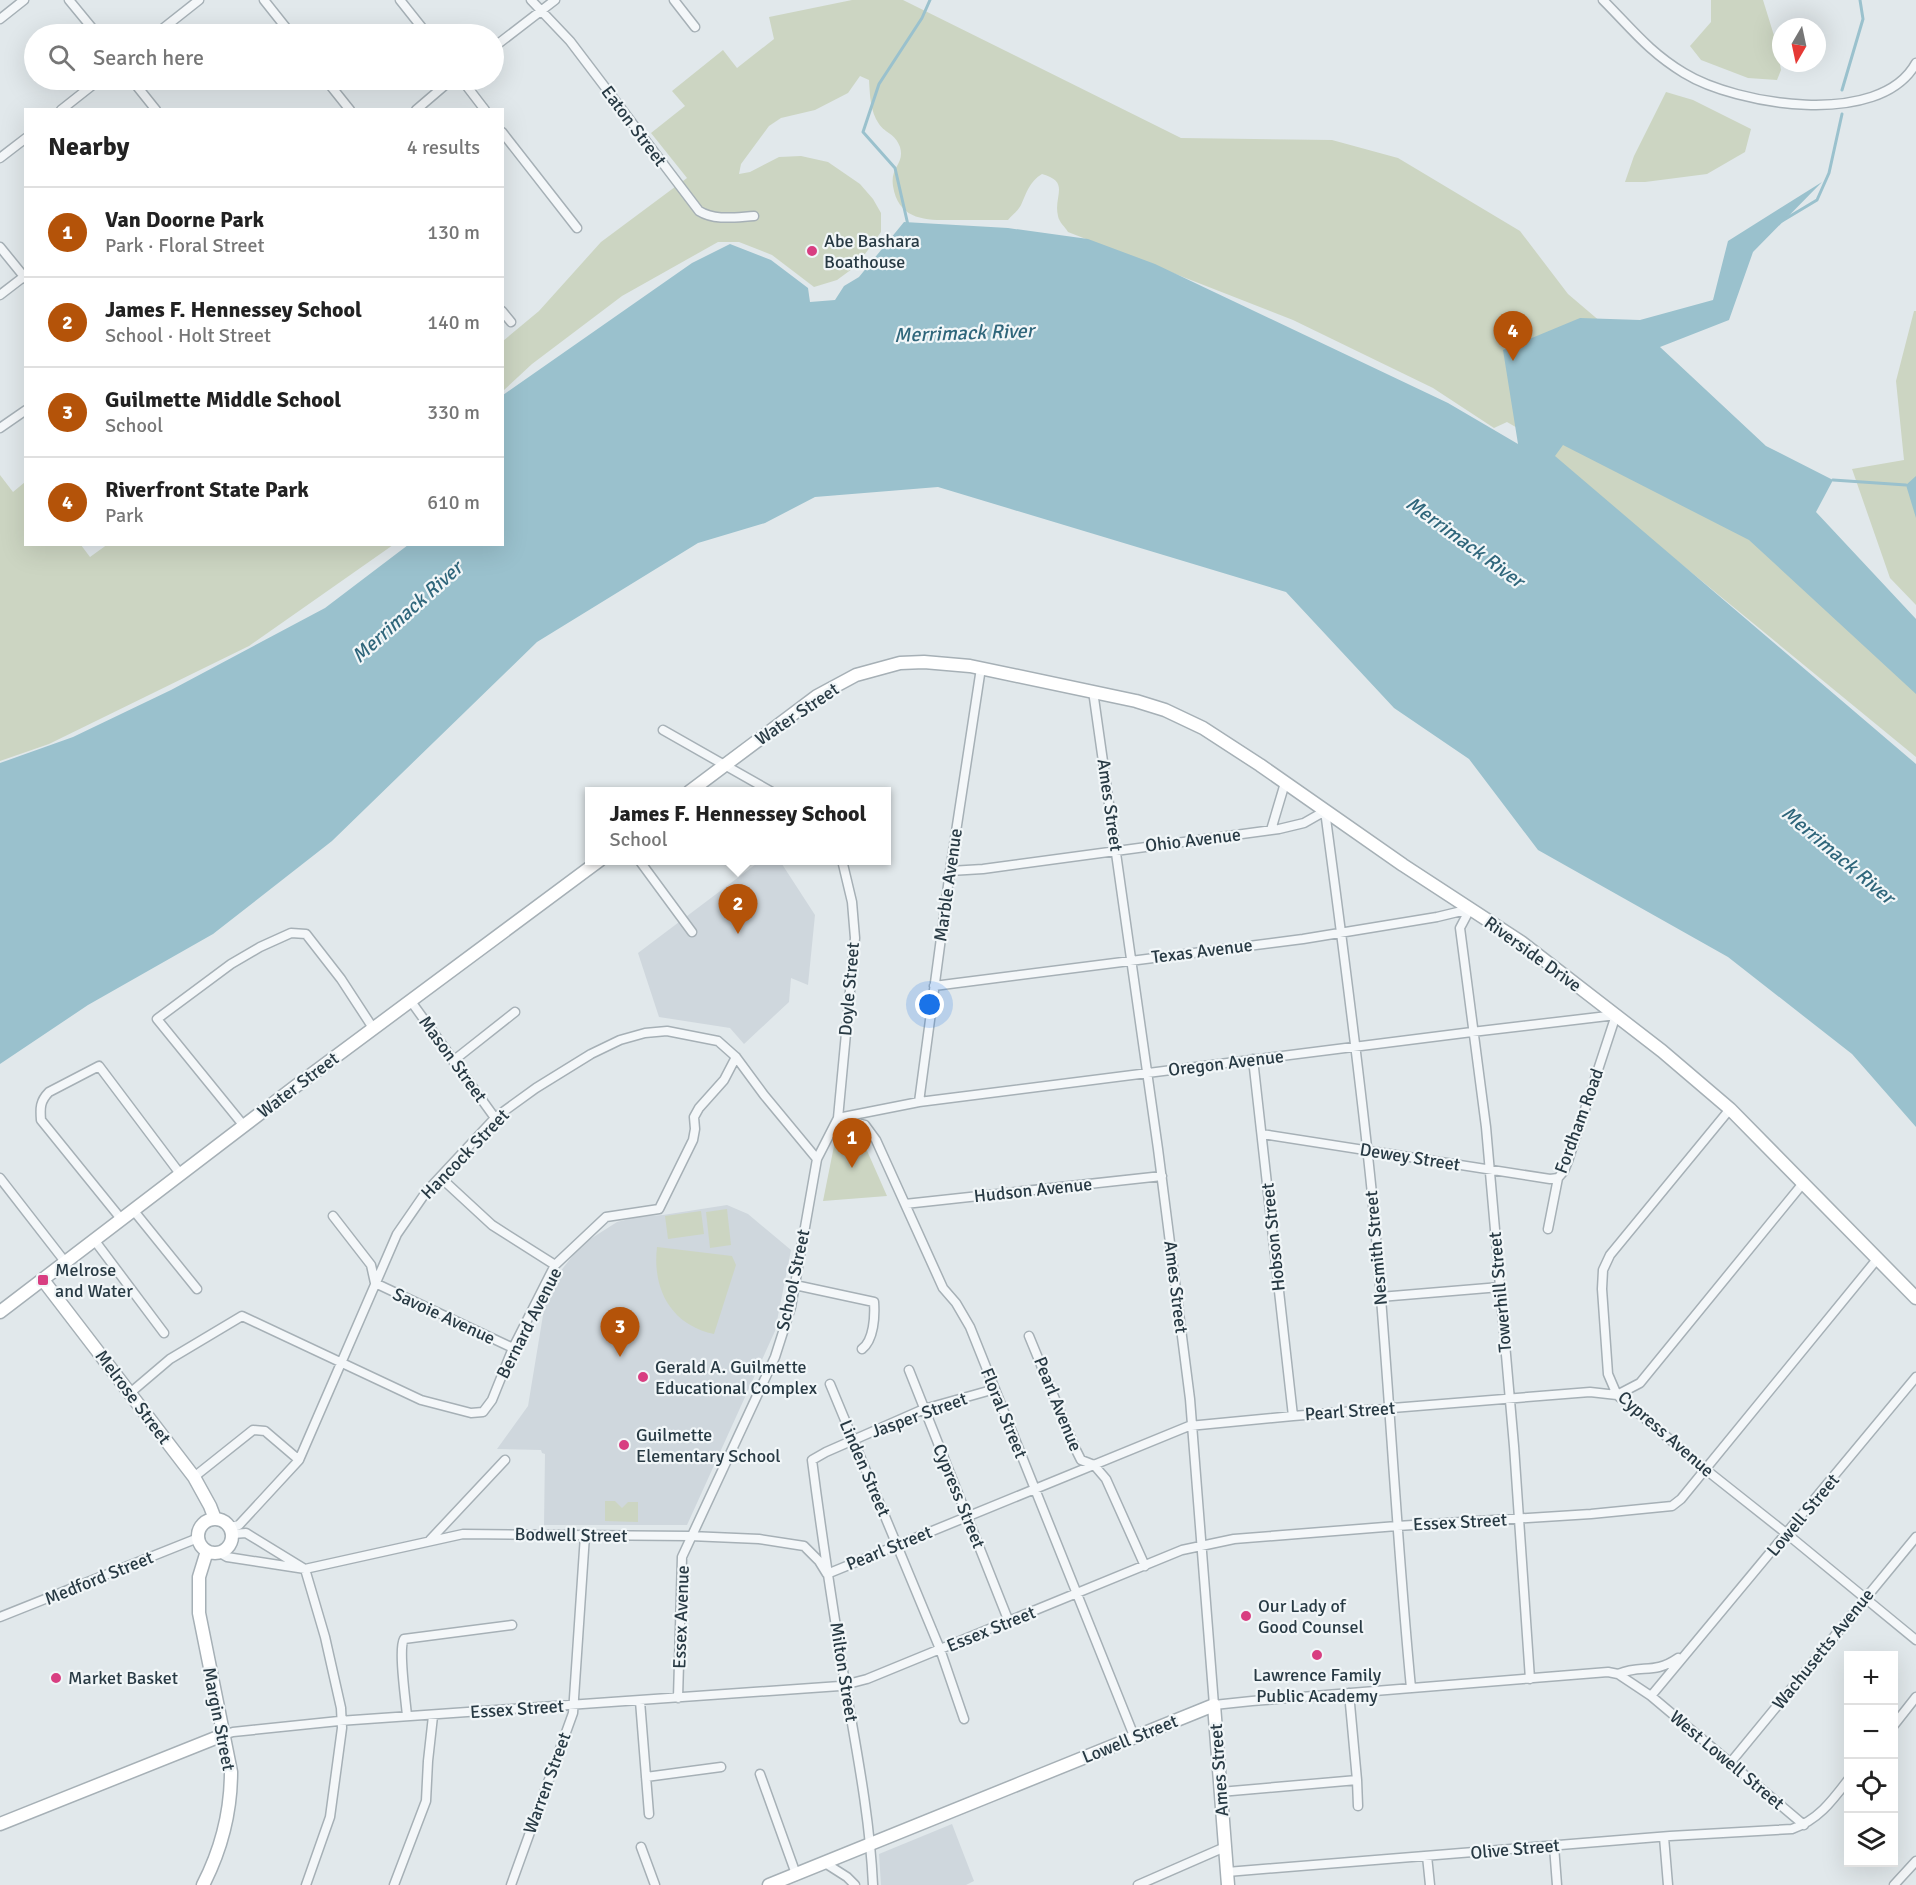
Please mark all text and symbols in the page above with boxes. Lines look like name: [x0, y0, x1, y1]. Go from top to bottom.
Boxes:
north arrow: [1772, 18, 1826, 72]
search box: [24, 24, 504, 90]
icon: search: [45, 41, 78, 74]
text: Search here: [93, 44, 204, 71]
street label: Eaton Street: [597, 81, 671, 171]
text: Nearby: [48, 131, 129, 163]
text: 4 results: [407, 135, 480, 160]
text: Van Doorne Park: [105, 206, 264, 233]
text: 1: [62, 220, 73, 245]
text: 130 m: [427, 220, 480, 245]
place label: Abe Bashara Boathouse: [824, 230, 920, 273]
text: Park · Floral Street: [105, 233, 265, 258]
marker: Abe Bashara Boathouse: [805, 244, 819, 258]
text: James F. Hennessey School: [105, 296, 362, 323]
text: 2: [62, 310, 73, 335]
text: 140 m: [427, 310, 480, 335]
pin: 4: [1494, 312, 1532, 361]
water label: Merrimack River: [894, 318, 1037, 348]
text: School · Holt Street: [105, 323, 271, 348]
text: Guilmette Middle School: [105, 386, 341, 413]
text: 3: [62, 400, 73, 425]
text: 330 m: [427, 400, 480, 425]
text: School: [105, 413, 163, 438]
text: Riverfront State Park: [105, 476, 309, 503]
text: 4: [62, 490, 73, 515]
text: 610 m: [427, 490, 480, 515]
water label: Merrimack River: [1401, 491, 1531, 595]
text: Park: [105, 503, 143, 528]
water label: Merrimack River: [347, 554, 469, 668]
street label: Water Street: [751, 678, 843, 750]
street label: Ames Street: [1093, 757, 1127, 853]
popup: [585, 787, 891, 865]
text: James F. Hennessey School: [610, 800, 866, 827]
water label: Merrimack River: [1776, 800, 1902, 911]
street label: Ohio Avenue: [1144, 823, 1242, 857]
text: School: [610, 827, 668, 852]
street label: Marble Avenue: [929, 827, 967, 943]
pin: 2: [718, 884, 758, 934]
street label: Riverside Drive: [1480, 911, 1586, 997]
street label: Texas Avenue: [1150, 934, 1254, 968]
street label: Doyle Street: [834, 941, 864, 1037]
your location: [915, 990, 944, 1019]
street label: Mason Street: [414, 1011, 492, 1107]
street label: Oregon Avenue: [1167, 1045, 1285, 1081]
street label: Water Street: [253, 1047, 343, 1123]
street label: Fordham Road: [1550, 1066, 1608, 1176]
street label: Hancock Street: [416, 1104, 514, 1204]
pin: 1: [832, 1118, 872, 1168]
street label: Dewey Street: [1358, 1138, 1462, 1176]
street label: Hudson Avenue: [973, 1173, 1093, 1207]
street label: Hobson Street: [1256, 1182, 1290, 1292]
street label: Nesmith Street: [1360, 1190, 1392, 1306]
street label: School Street: [772, 1227, 814, 1333]
street label: Towerhill Street: [1484, 1231, 1516, 1353]
street label: Ames Street: [1159, 1239, 1193, 1335]
place label: Melrose and Water: [55, 1259, 133, 1302]
street label: Bernard Avenue: [492, 1264, 566, 1382]
marker: Melrose and Water: [36, 1273, 50, 1287]
street label: Savoie Avenue: [389, 1283, 499, 1349]
pin: 3: [600, 1308, 640, 1357]
street label: Melrose Street: [90, 1346, 176, 1448]
street label: Pearl Avenue: [1029, 1354, 1087, 1454]
place label: Gerald A. Guilmette Educational Complex: [655, 1356, 818, 1399]
street label: Floral Street: [976, 1365, 1032, 1461]
marker: Gerald A. Guilmette Educational Complex: [636, 1370, 650, 1384]
street label: Cypress Avenue: [1613, 1386, 1719, 1482]
street label: Jasper Street: [868, 1387, 970, 1443]
street label: Pearl Street: [1304, 1397, 1396, 1425]
street label: Linden Street: [835, 1416, 895, 1520]
place label: Guilmette Elementary School: [636, 1424, 781, 1467]
marker: Guilmette Elementary School: [617, 1438, 631, 1452]
street label: Cypress Street: [928, 1441, 990, 1551]
street label: Lowell Street: [1762, 1469, 1844, 1561]
street label: Essex Street: [1412, 1509, 1508, 1535]
street label: Pearl Street: [843, 1521, 935, 1575]
street label: Bodwell Street: [514, 1523, 628, 1547]
street label: Medford Street: [41, 1546, 157, 1610]
street label: Essex Avenue: [668, 1565, 694, 1669]
street label: Wachusetts Avenue: [1767, 1584, 1879, 1714]
place label: Our Lady of Good Counsel: [1258, 1595, 1364, 1638]
street label: Essex Street: [943, 1601, 1039, 1657]
marker: Our Lady of Good Counsel: [1239, 1609, 1253, 1623]
street label: Milton Street: [825, 1621, 863, 1723]
marker: Lawrence Family Public Academy: [1310, 1648, 1324, 1662]
map controls: [1844, 1651, 1898, 1867]
button: +: [1844, 1651, 1898, 1705]
place label: Lawrence Family Public Academy: [1253, 1664, 1382, 1707]
street label: Margin Street: [198, 1665, 240, 1773]
place label: Market Basket: [68, 1667, 178, 1689]
marker: Market Basket: [49, 1671, 63, 1685]
street label: Essex Street: [469, 1695, 565, 1723]
button: −: [1844, 1705, 1898, 1759]
street label: West Lowell Street: [1665, 1706, 1789, 1814]
street label: Lowell Street: [1079, 1710, 1181, 1768]
street label: Ames Street: [1205, 1723, 1233, 1817]
street label: Warren Street: [518, 1729, 576, 1837]
button: locate: [1844, 1759, 1898, 1813]
button: layers: [1844, 1813, 1898, 1867]
street label: Olive Street: [1469, 1834, 1561, 1864]

